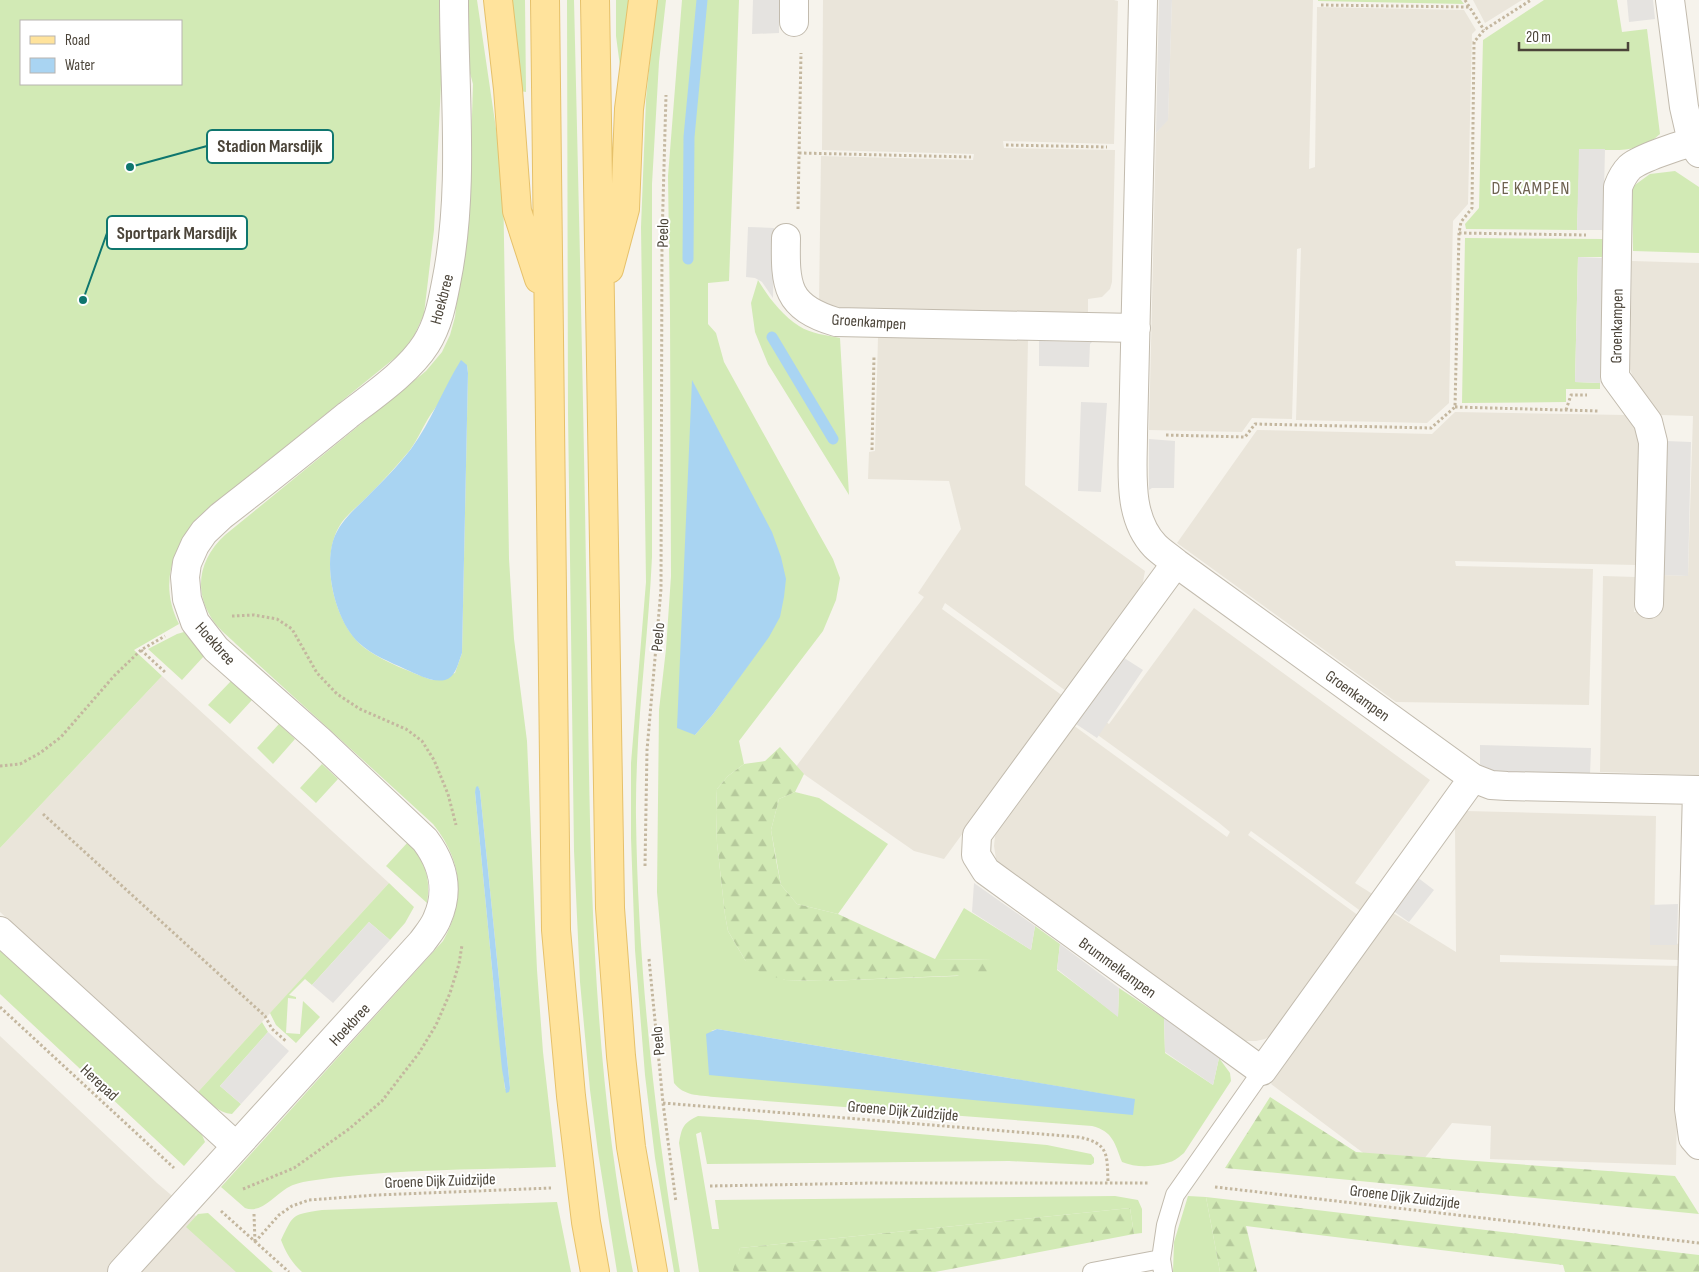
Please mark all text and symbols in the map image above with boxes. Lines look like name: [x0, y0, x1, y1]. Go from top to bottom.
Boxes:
legend: [20, 20, 182, 85]
scale bar: [1519, 20, 1628, 52]
text: 20 m: [1526, 28, 1551, 47]
text: Road: [65, 31, 90, 50]
text: Water: [65, 56, 96, 75]
callout: Stadion Marsdijk: [207, 130, 333, 163]
text: Stadion Marsdijk: [217, 136, 323, 157]
district label: DE KAMPEN: [1492, 178, 1570, 199]
callout: Sportpark Marsdijk: [107, 216, 247, 249]
street label: Peelo: [654, 218, 673, 248]
text: Sportpark Marsdijk: [117, 223, 238, 244]
street label: Hoekbree: [427, 272, 458, 327]
street label: Groenkampen: [1607, 288, 1628, 364]
street label: Groenkampen: [831, 310, 907, 335]
street label: Hoekbree: [191, 619, 239, 669]
street label: Peelo: [648, 622, 669, 653]
street label: Groenkampen: [1321, 667, 1393, 726]
street label: Brummelkampen: [1075, 934, 1159, 1003]
street label: Hoekbree: [326, 1000, 374, 1050]
street label: Peelo: [648, 1025, 669, 1056]
street label: Herepad: [76, 1061, 122, 1105]
street label: Groene Dijk Zuidzijde: [847, 1097, 959, 1126]
street label: Groene Dijk Zuidzijde: [384, 1170, 496, 1193]
street label: Groene Dijk Zuidzijde: [1349, 1181, 1461, 1214]

